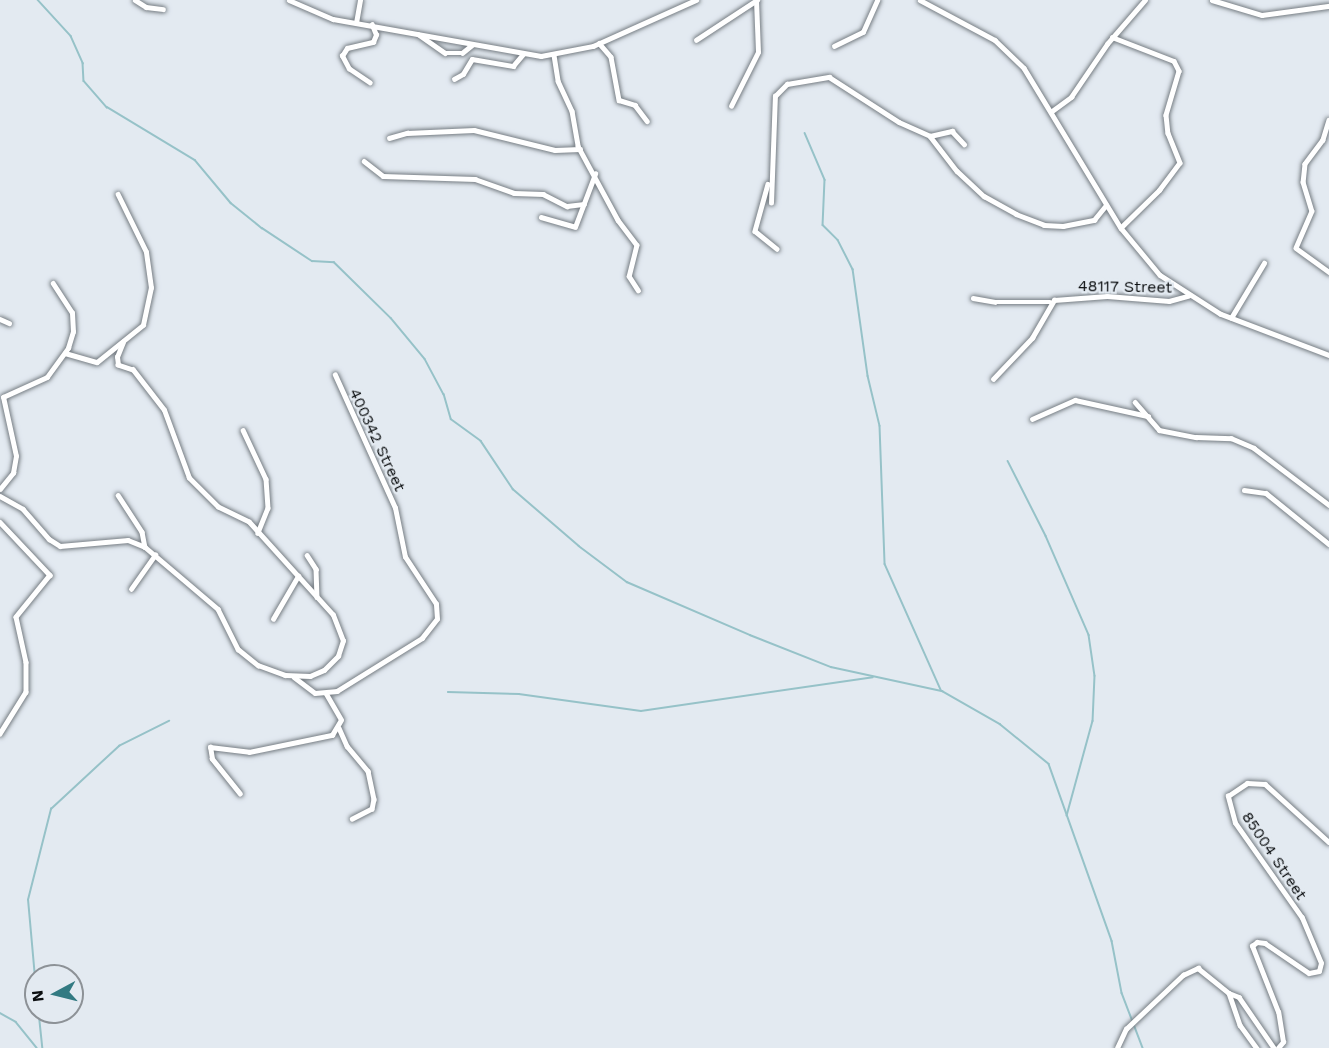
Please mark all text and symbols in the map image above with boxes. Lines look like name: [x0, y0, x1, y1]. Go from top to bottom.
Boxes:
street label: 48117 Street: [1077, 277, 1173, 297]
street label: 400342 Street: [345, 385, 409, 495]
street label: 85004 Street: [1237, 808, 1311, 904]
north arrow: [24, 964, 84, 1024]
text: N: [27, 989, 48, 1003]

